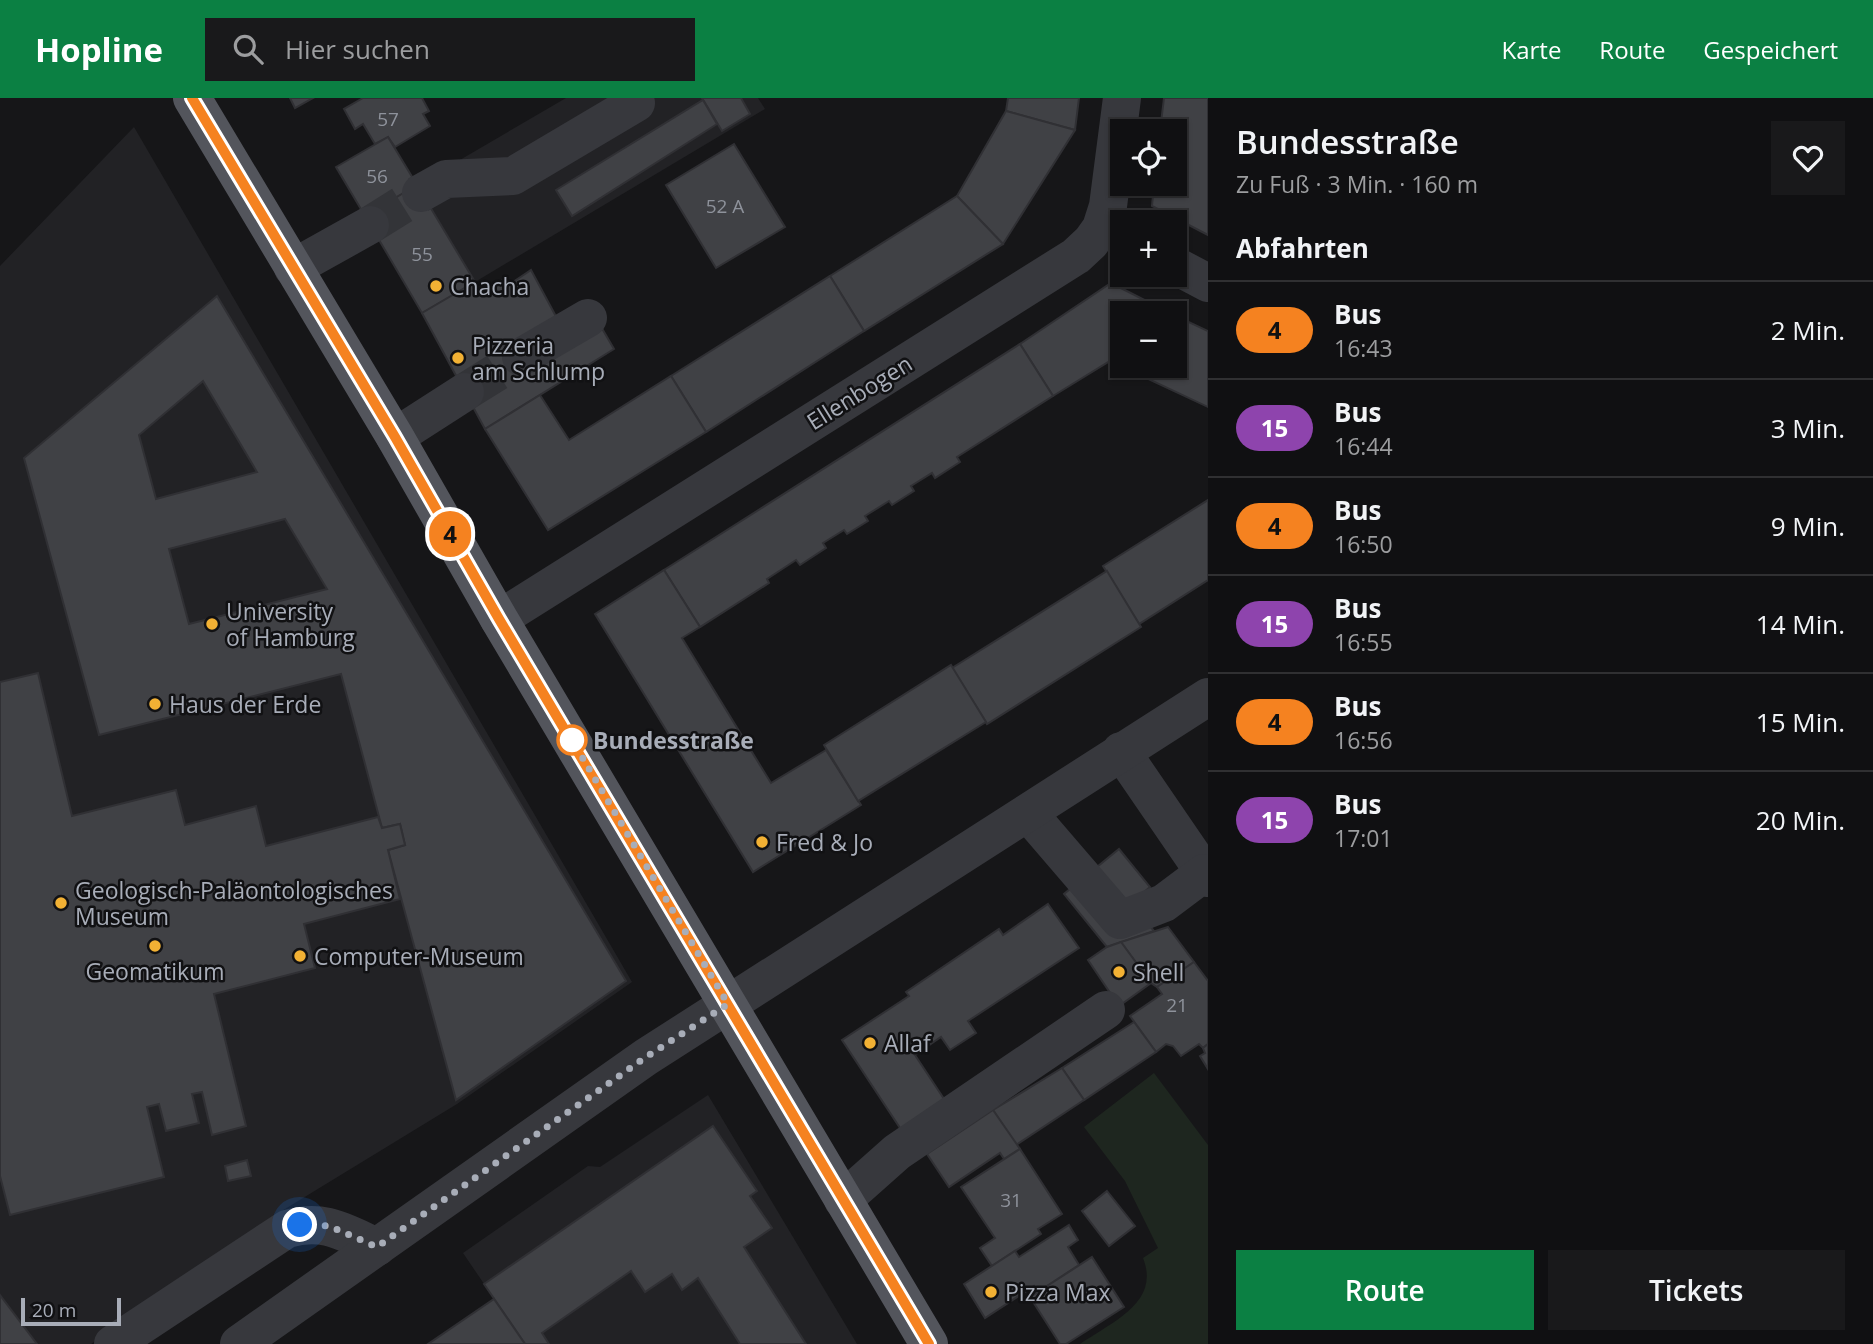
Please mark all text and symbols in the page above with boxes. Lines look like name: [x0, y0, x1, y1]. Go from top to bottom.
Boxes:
search box: [205, 18, 695, 81]
text: Hopline: [35, 27, 163, 72]
icon: search: [229, 30, 267, 68]
text: Hier suchen: [285, 31, 430, 67]
text: Karte: [1501, 33, 1561, 66]
text: Route: [1599, 33, 1665, 66]
text: Gespeichert: [1703, 33, 1838, 66]
house number: 57: [377, 106, 399, 132]
map controls: [1110, 119, 1187, 378]
button: locate: [1110, 119, 1187, 196]
text: Bundesstraße: [1236, 119, 1459, 164]
button: heart: [1771, 121, 1845, 195]
house number: 56: [366, 163, 388, 189]
text: Zu Fuß · 3 Min. · 160 m: [1236, 168, 1478, 200]
house number: 52 A: [706, 193, 744, 219]
button: +: [1110, 210, 1187, 287]
text: Abfahrten: [1236, 230, 1369, 266]
house number: 55: [411, 241, 433, 267]
place label: Chacha: [450, 270, 529, 302]
marker: Chacha: [428, 278, 444, 294]
text: Bus: [1334, 296, 1381, 332]
button: −: [1110, 301, 1187, 378]
text: 2 Min.: [1771, 312, 1845, 348]
text: 4: [1268, 313, 1281, 346]
place label: Pizzeria am Schlump: [472, 329, 605, 387]
text: 16:43: [1334, 332, 1393, 364]
street label: Ellenbogen: [800, 347, 918, 437]
marker: Pizzeria am Schlump: [450, 350, 466, 366]
text: Bus: [1334, 394, 1381, 430]
text: 3 Min.: [1771, 410, 1845, 446]
text: 15: [1261, 411, 1288, 444]
text: 16:44: [1334, 430, 1393, 462]
text: Bus: [1334, 492, 1381, 528]
text: 9 Min.: [1771, 508, 1845, 544]
text: 4: [1268, 509, 1281, 542]
line badge: 4: [427, 511, 473, 557]
text: 4: [443, 517, 457, 550]
text: 16:50: [1334, 528, 1393, 560]
text: Bus: [1334, 590, 1381, 626]
place label: University of Hamburg: [226, 595, 355, 653]
text: 14 Min.: [1756, 606, 1845, 642]
text: 15: [1261, 607, 1288, 640]
marker: University of Hamburg: [204, 616, 220, 632]
text: 16:55: [1334, 626, 1393, 658]
place label: Haus der Erde: [169, 688, 321, 720]
text: Bus: [1334, 688, 1381, 724]
marker: Haus der Erde: [147, 696, 163, 712]
text: 15 Min.: [1756, 704, 1845, 740]
text: 4: [1268, 705, 1281, 738]
place label: Bundesstraße: [593, 724, 754, 756]
text: 16:56: [1334, 724, 1393, 756]
marker: Bundesstraße: [557, 725, 587, 755]
text: Bus: [1334, 786, 1381, 822]
text: 20 Min.: [1756, 802, 1845, 838]
text: 15: [1261, 803, 1288, 836]
text: 17:01: [1334, 822, 1393, 854]
place label: Fred & Jo: [776, 826, 873, 858]
marker: Fred & Jo: [754, 834, 770, 850]
place label: Geologisch-Paläontologisches Museum: [75, 874, 393, 932]
marker: Geologisch-Paläontologisches Museum: [53, 895, 69, 911]
marker: Geomatikum: [147, 938, 163, 954]
place label: Computer-Museum: [314, 940, 524, 972]
marker: Computer-Museum: [292, 948, 308, 964]
place label: Geomatikum: [85, 955, 225, 987]
place label: Shell: [1133, 956, 1184, 988]
marker: Shell: [1111, 964, 1127, 980]
house number: 21: [1166, 992, 1188, 1018]
place label: Allaf: [884, 1027, 932, 1059]
marker: Allaf: [862, 1035, 878, 1051]
house number: 31: [1000, 1187, 1022, 1213]
your location: [282, 1207, 317, 1242]
button: Route: [1236, 1250, 1534, 1330]
button: Tickets: [1548, 1250, 1845, 1330]
place label: Pizza Max: [1005, 1276, 1110, 1308]
marker: Pizza Max: [983, 1284, 999, 1300]
scale bar: [21, 1295, 121, 1327]
text: 20 m: [32, 1297, 76, 1323]

